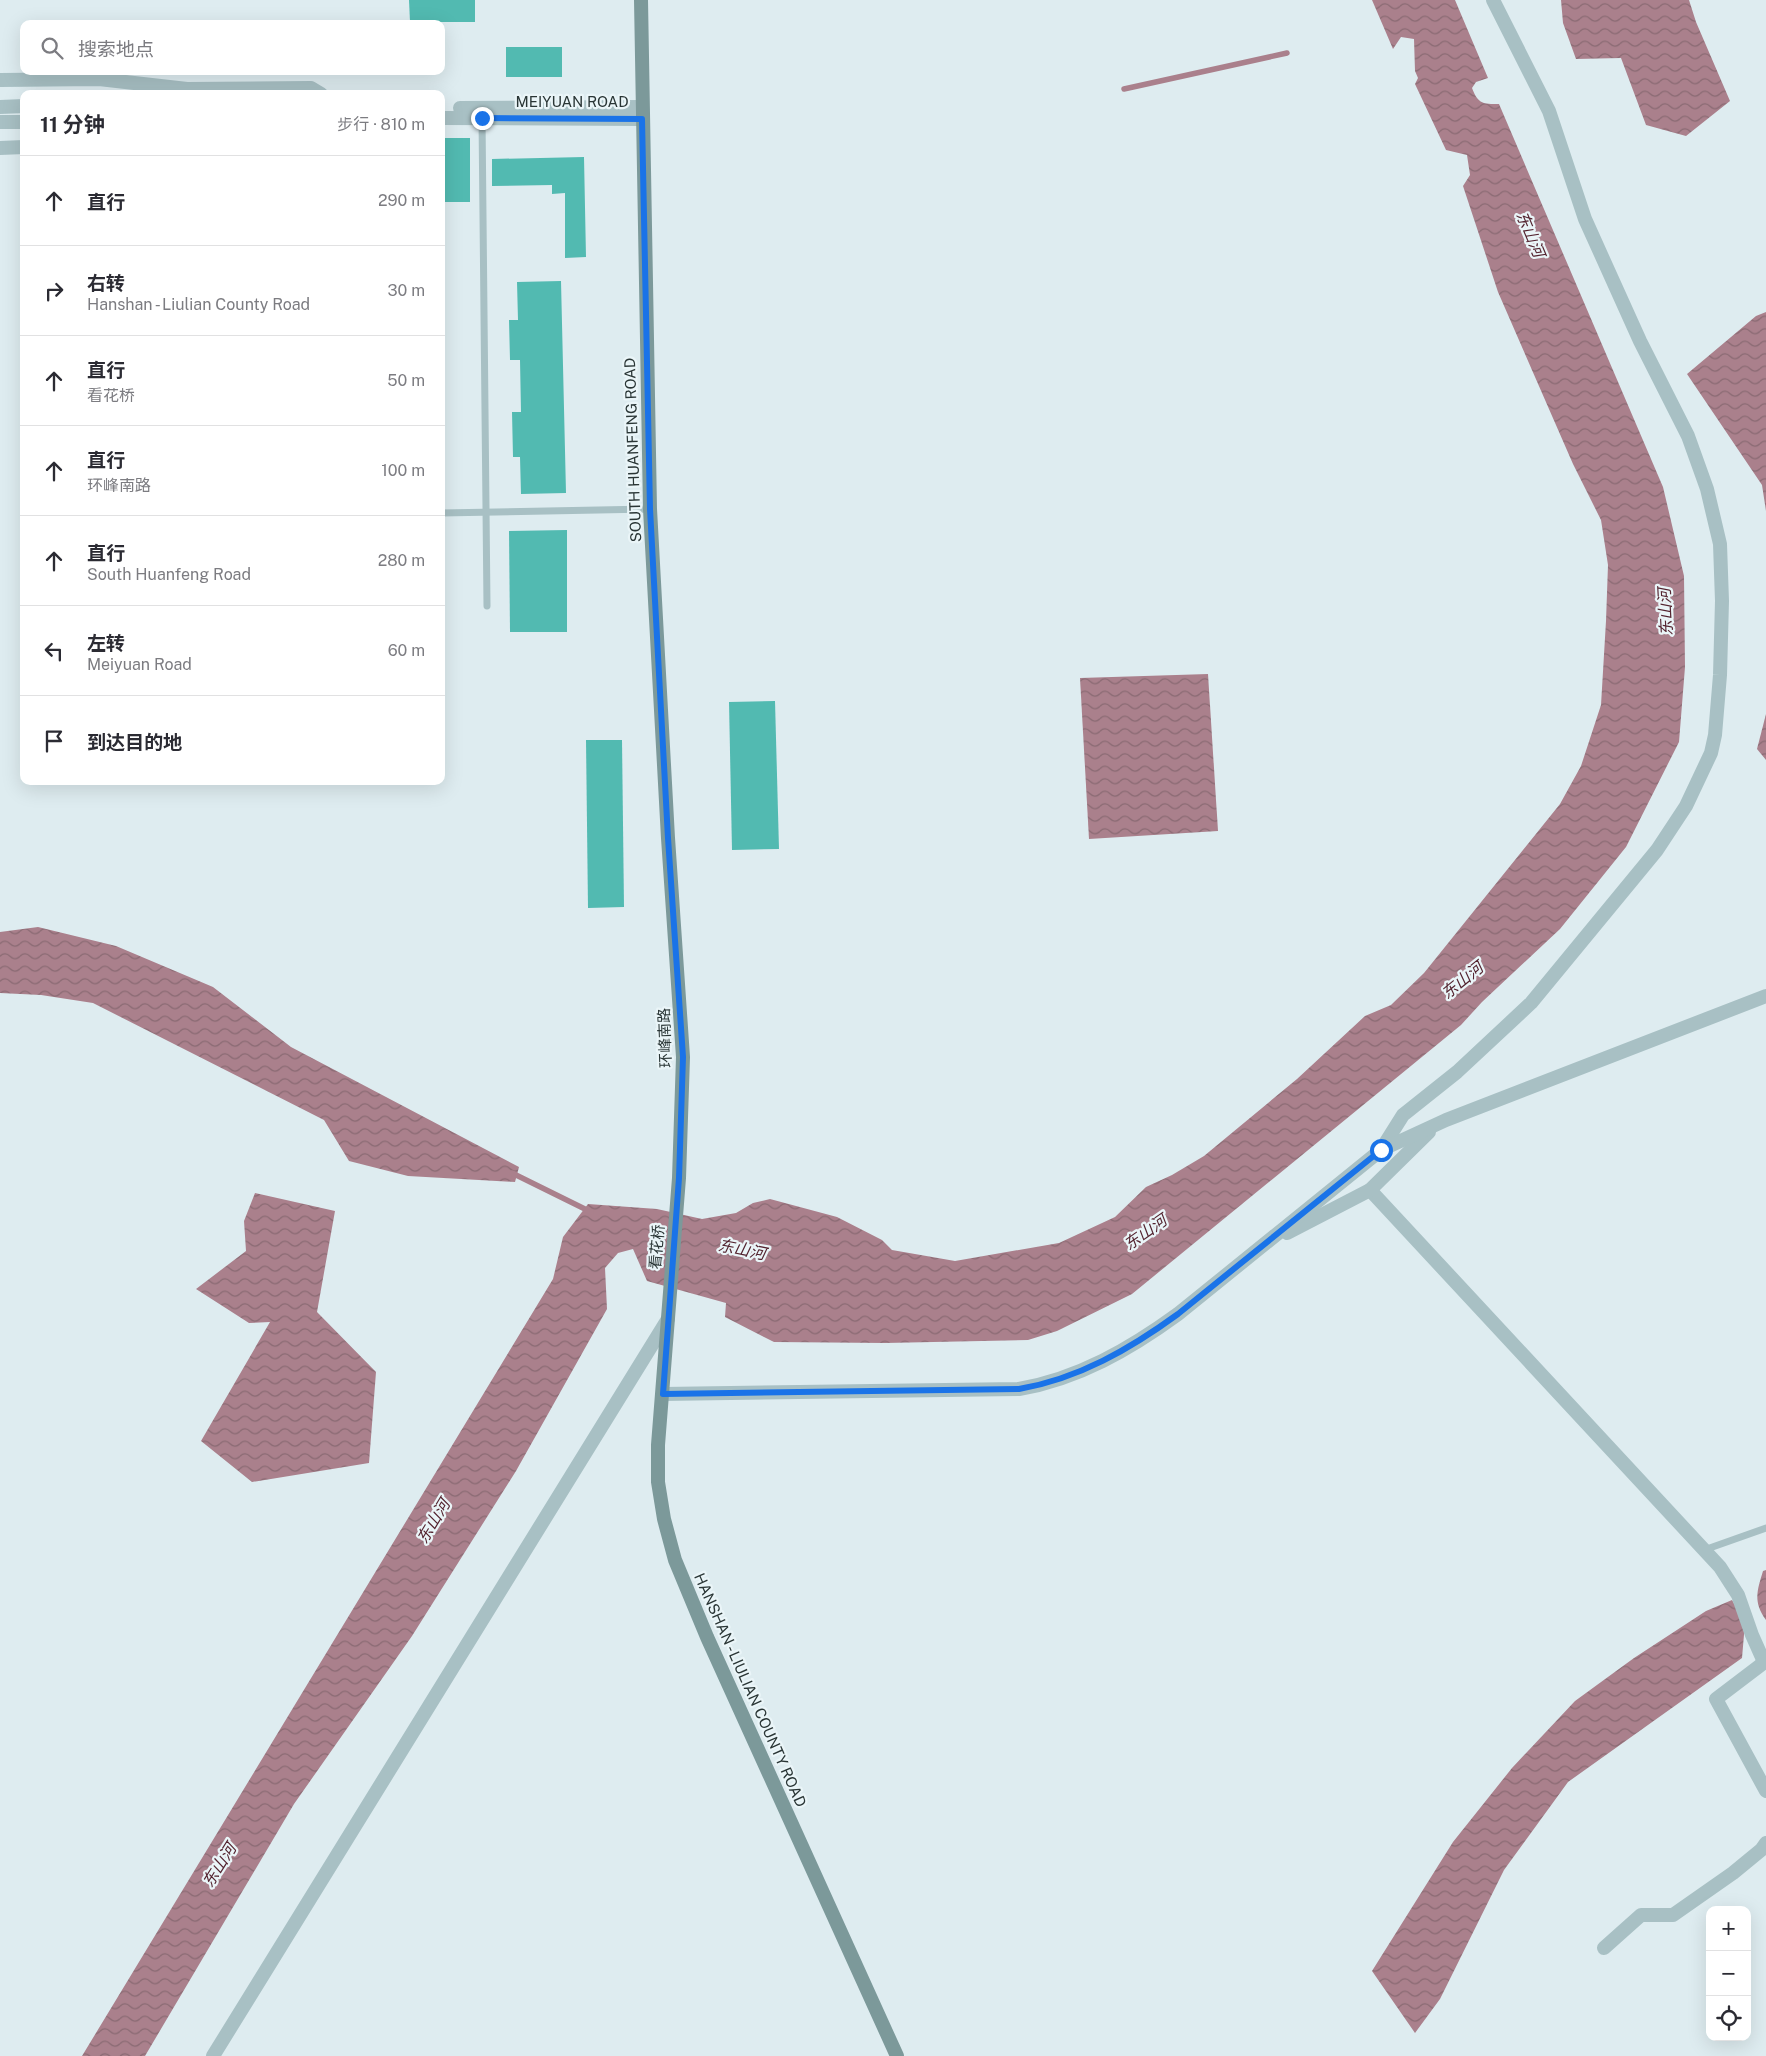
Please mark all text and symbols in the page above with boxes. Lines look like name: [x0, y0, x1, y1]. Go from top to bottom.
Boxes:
search box: [20, 20, 445, 75]
icon: search: [38, 34, 66, 62]
text: 搜索地点: [78, 38, 154, 60]
street label: MEIYUAN ROAD: [515, 93, 629, 110]
route end: [471, 107, 494, 130]
text: 11 分钟: [40, 112, 105, 137]
text: 步行 · 810 m: [337, 115, 425, 134]
icon: ahead: [40, 187, 68, 215]
text: 直行: [87, 191, 125, 213]
text: 290 m: [378, 191, 425, 210]
water label: 东山河: [1512, 208, 1550, 263]
text: 右转: [87, 272, 125, 294]
icon: right: [40, 277, 68, 305]
text: 30 m: [388, 281, 425, 300]
text: Hanshan - Liulian County Road: [87, 295, 310, 314]
street label: SOUTH HUANFENG ROAD: [621, 358, 644, 542]
text: 直行: [87, 359, 125, 381]
icon: ahead: [40, 367, 68, 395]
text: 50 m: [387, 371, 425, 390]
text: 看花桥: [87, 386, 135, 405]
text: 直行: [87, 449, 125, 471]
icon: ahead: [40, 457, 68, 485]
text: 100 m: [381, 461, 425, 480]
text: 环峰南路: [87, 476, 151, 495]
text: 直行: [87, 542, 125, 564]
icon: ahead: [40, 547, 68, 575]
text: 280 m: [378, 551, 425, 570]
text: South Huanfeng Road: [87, 565, 251, 584]
water label: 东山河: [1655, 585, 1676, 636]
text: 左转: [87, 632, 125, 654]
icon: left: [40, 637, 68, 665]
text: 60 m: [388, 641, 425, 660]
text: Meiyuan Road: [87, 655, 192, 674]
icon: arrive: [40, 727, 68, 755]
text: 到达目的地: [87, 731, 182, 753]
water label: 东山河: [1438, 956, 1489, 1003]
street label: 环峰南路: [655, 1008, 674, 1068]
route start: [1370, 1139, 1393, 1162]
water label: 东山河: [1120, 1209, 1173, 1254]
street label: 看花桥: [646, 1224, 667, 1270]
water label: 东山河: [717, 1236, 770, 1264]
water label: 东山河: [413, 1493, 455, 1547]
street label: HANSHAN - LIULIAN COUNTY ROAD: [691, 1570, 810, 1809]
water label: 东山河: [199, 1837, 242, 1891]
map controls: [1706, 1906, 1751, 2041]
button: +: [1706, 1906, 1751, 1951]
button: −: [1706, 1951, 1751, 1996]
button: locate: [1706, 1996, 1751, 2041]

